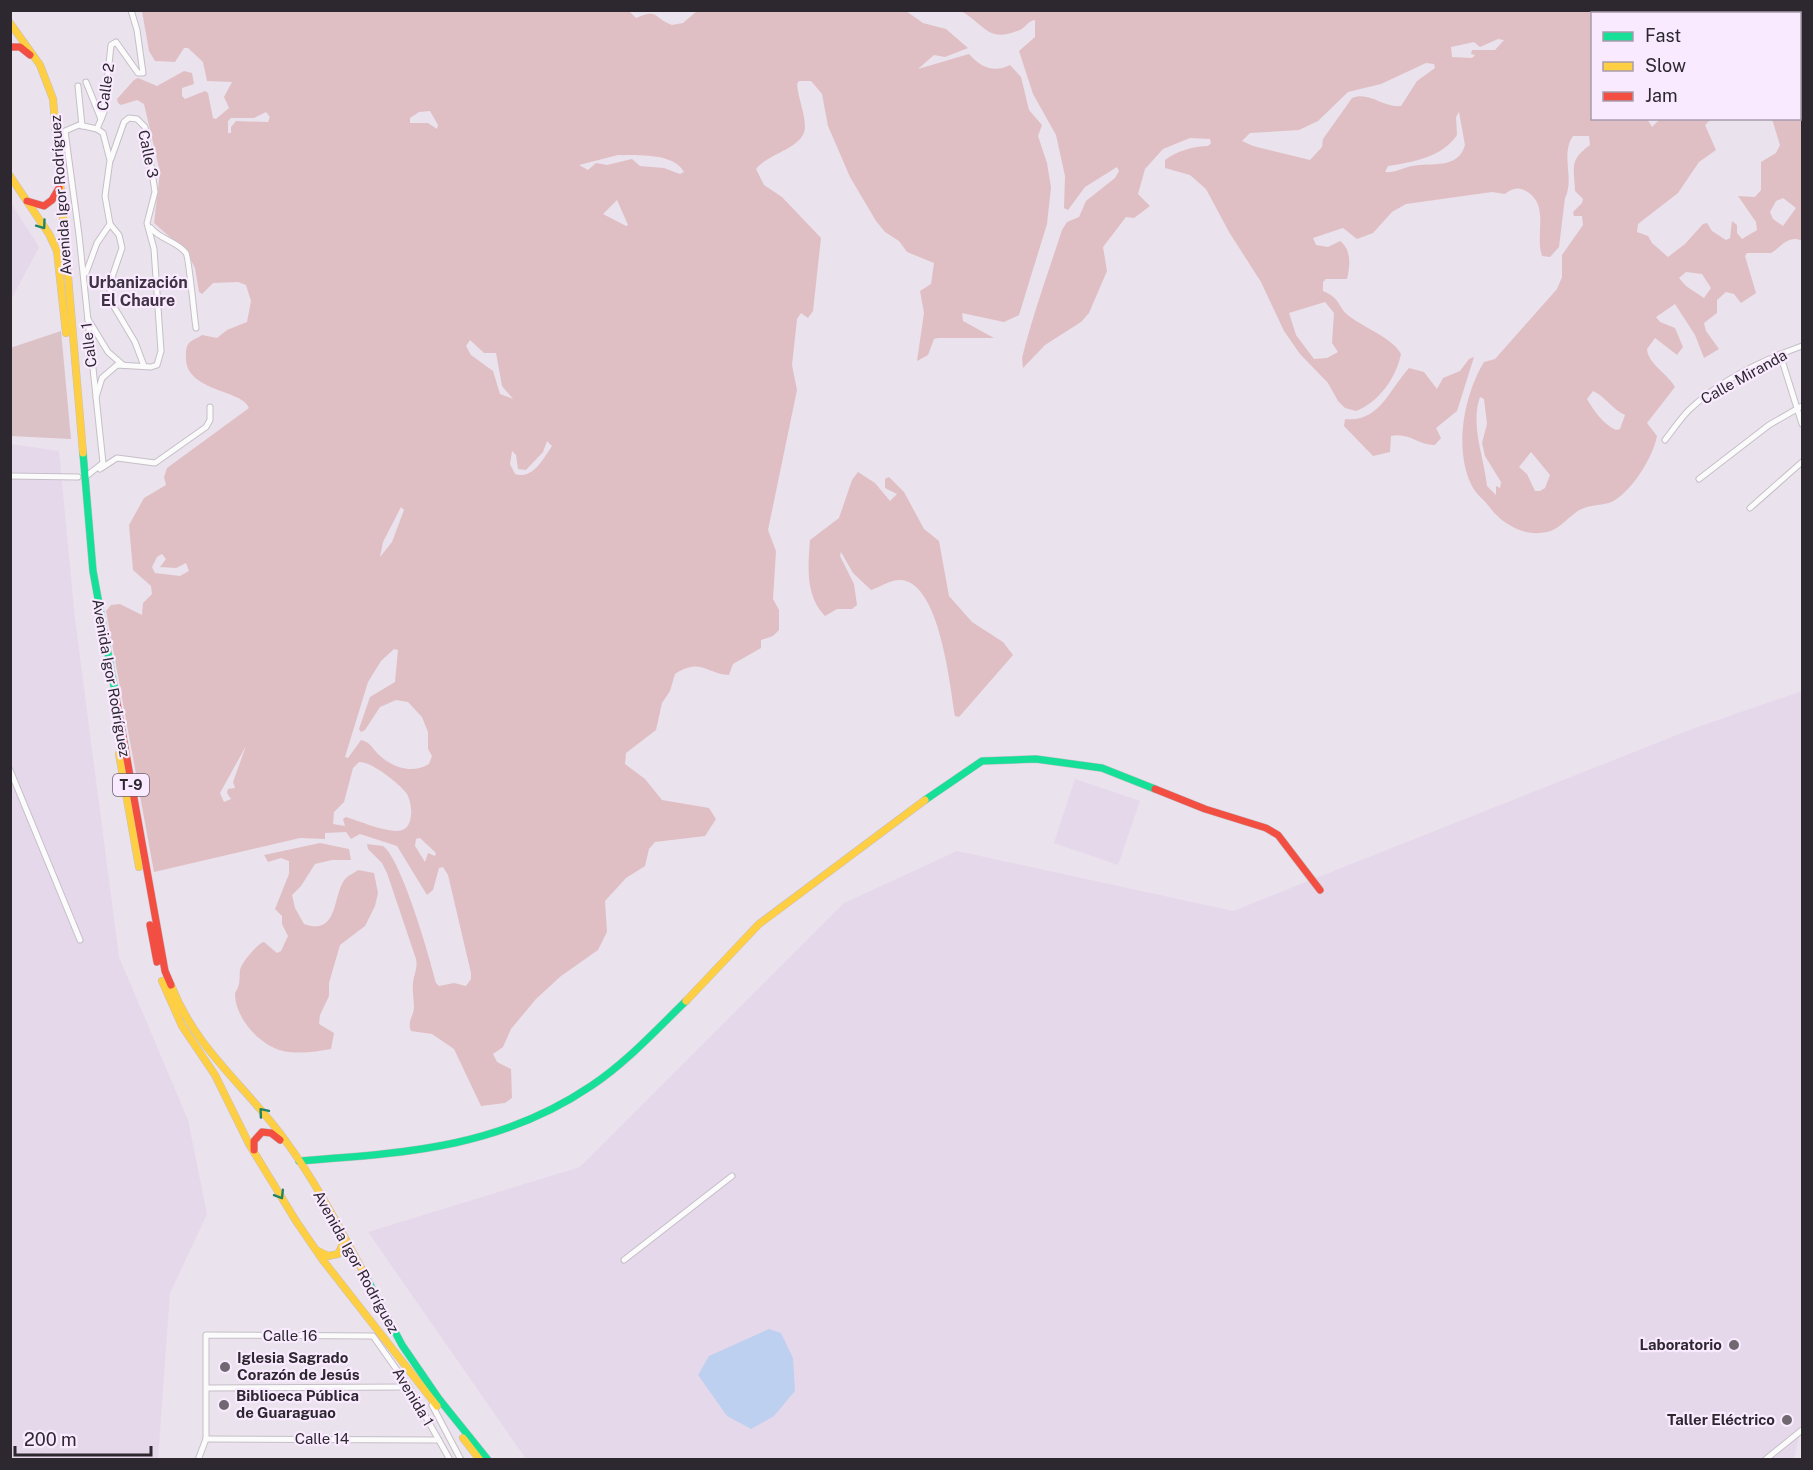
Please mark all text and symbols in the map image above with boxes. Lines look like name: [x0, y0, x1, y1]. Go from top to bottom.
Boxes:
legend: [1591, 12, 1801, 120]
text: Fast: [1645, 25, 1681, 46]
text: Slow: [1645, 55, 1686, 76]
street label: Calle 2: [94, 62, 117, 112]
text: Jam: [1645, 85, 1678, 106]
street label: Avenida Igor Rodríguez: [46, 114, 75, 276]
street label: Calle 3: [135, 128, 162, 179]
one-way arrow: [35, 218, 46, 229]
district label: Urbanización El Chaure: [88, 273, 188, 310]
street label: Calle 1: [77, 322, 100, 369]
street label: Calle Miranda: [1698, 346, 1790, 407]
street label: Avenida Igor Rodríguez: [89, 597, 134, 758]
road number: T-9: [113, 774, 149, 796]
one-way arrow: [259, 1108, 270, 1119]
street label: Avenida Igor Rodríguez: [310, 1187, 403, 1336]
one-way arrow: [272, 1189, 284, 1199]
street label: Calle 16: [263, 1327, 317, 1344]
place label: Laboratorio: [1640, 1336, 1722, 1353]
marker: Laboratorio: [1727, 1338, 1741, 1352]
place label: Iglesia Sagrado Corazón de Jesús: [237, 1349, 360, 1383]
marker: Iglesia Sagrado Corazón de Jesús: [218, 1360, 232, 1374]
street label: Avenida 1: [389, 1364, 437, 1429]
place label: Biblioeca Pública de Guaraguao: [236, 1387, 359, 1421]
marker: Biblioeca Pública de Guaraguao: [217, 1398, 231, 1412]
place label: Taller Eléctrico: [1667, 1411, 1775, 1428]
marker: Taller Eléctrico: [1780, 1413, 1794, 1427]
scale bar: [15, 1419, 152, 1457]
text: 200 m: [24, 1429, 77, 1450]
street label: Calle 14: [295, 1430, 349, 1447]

